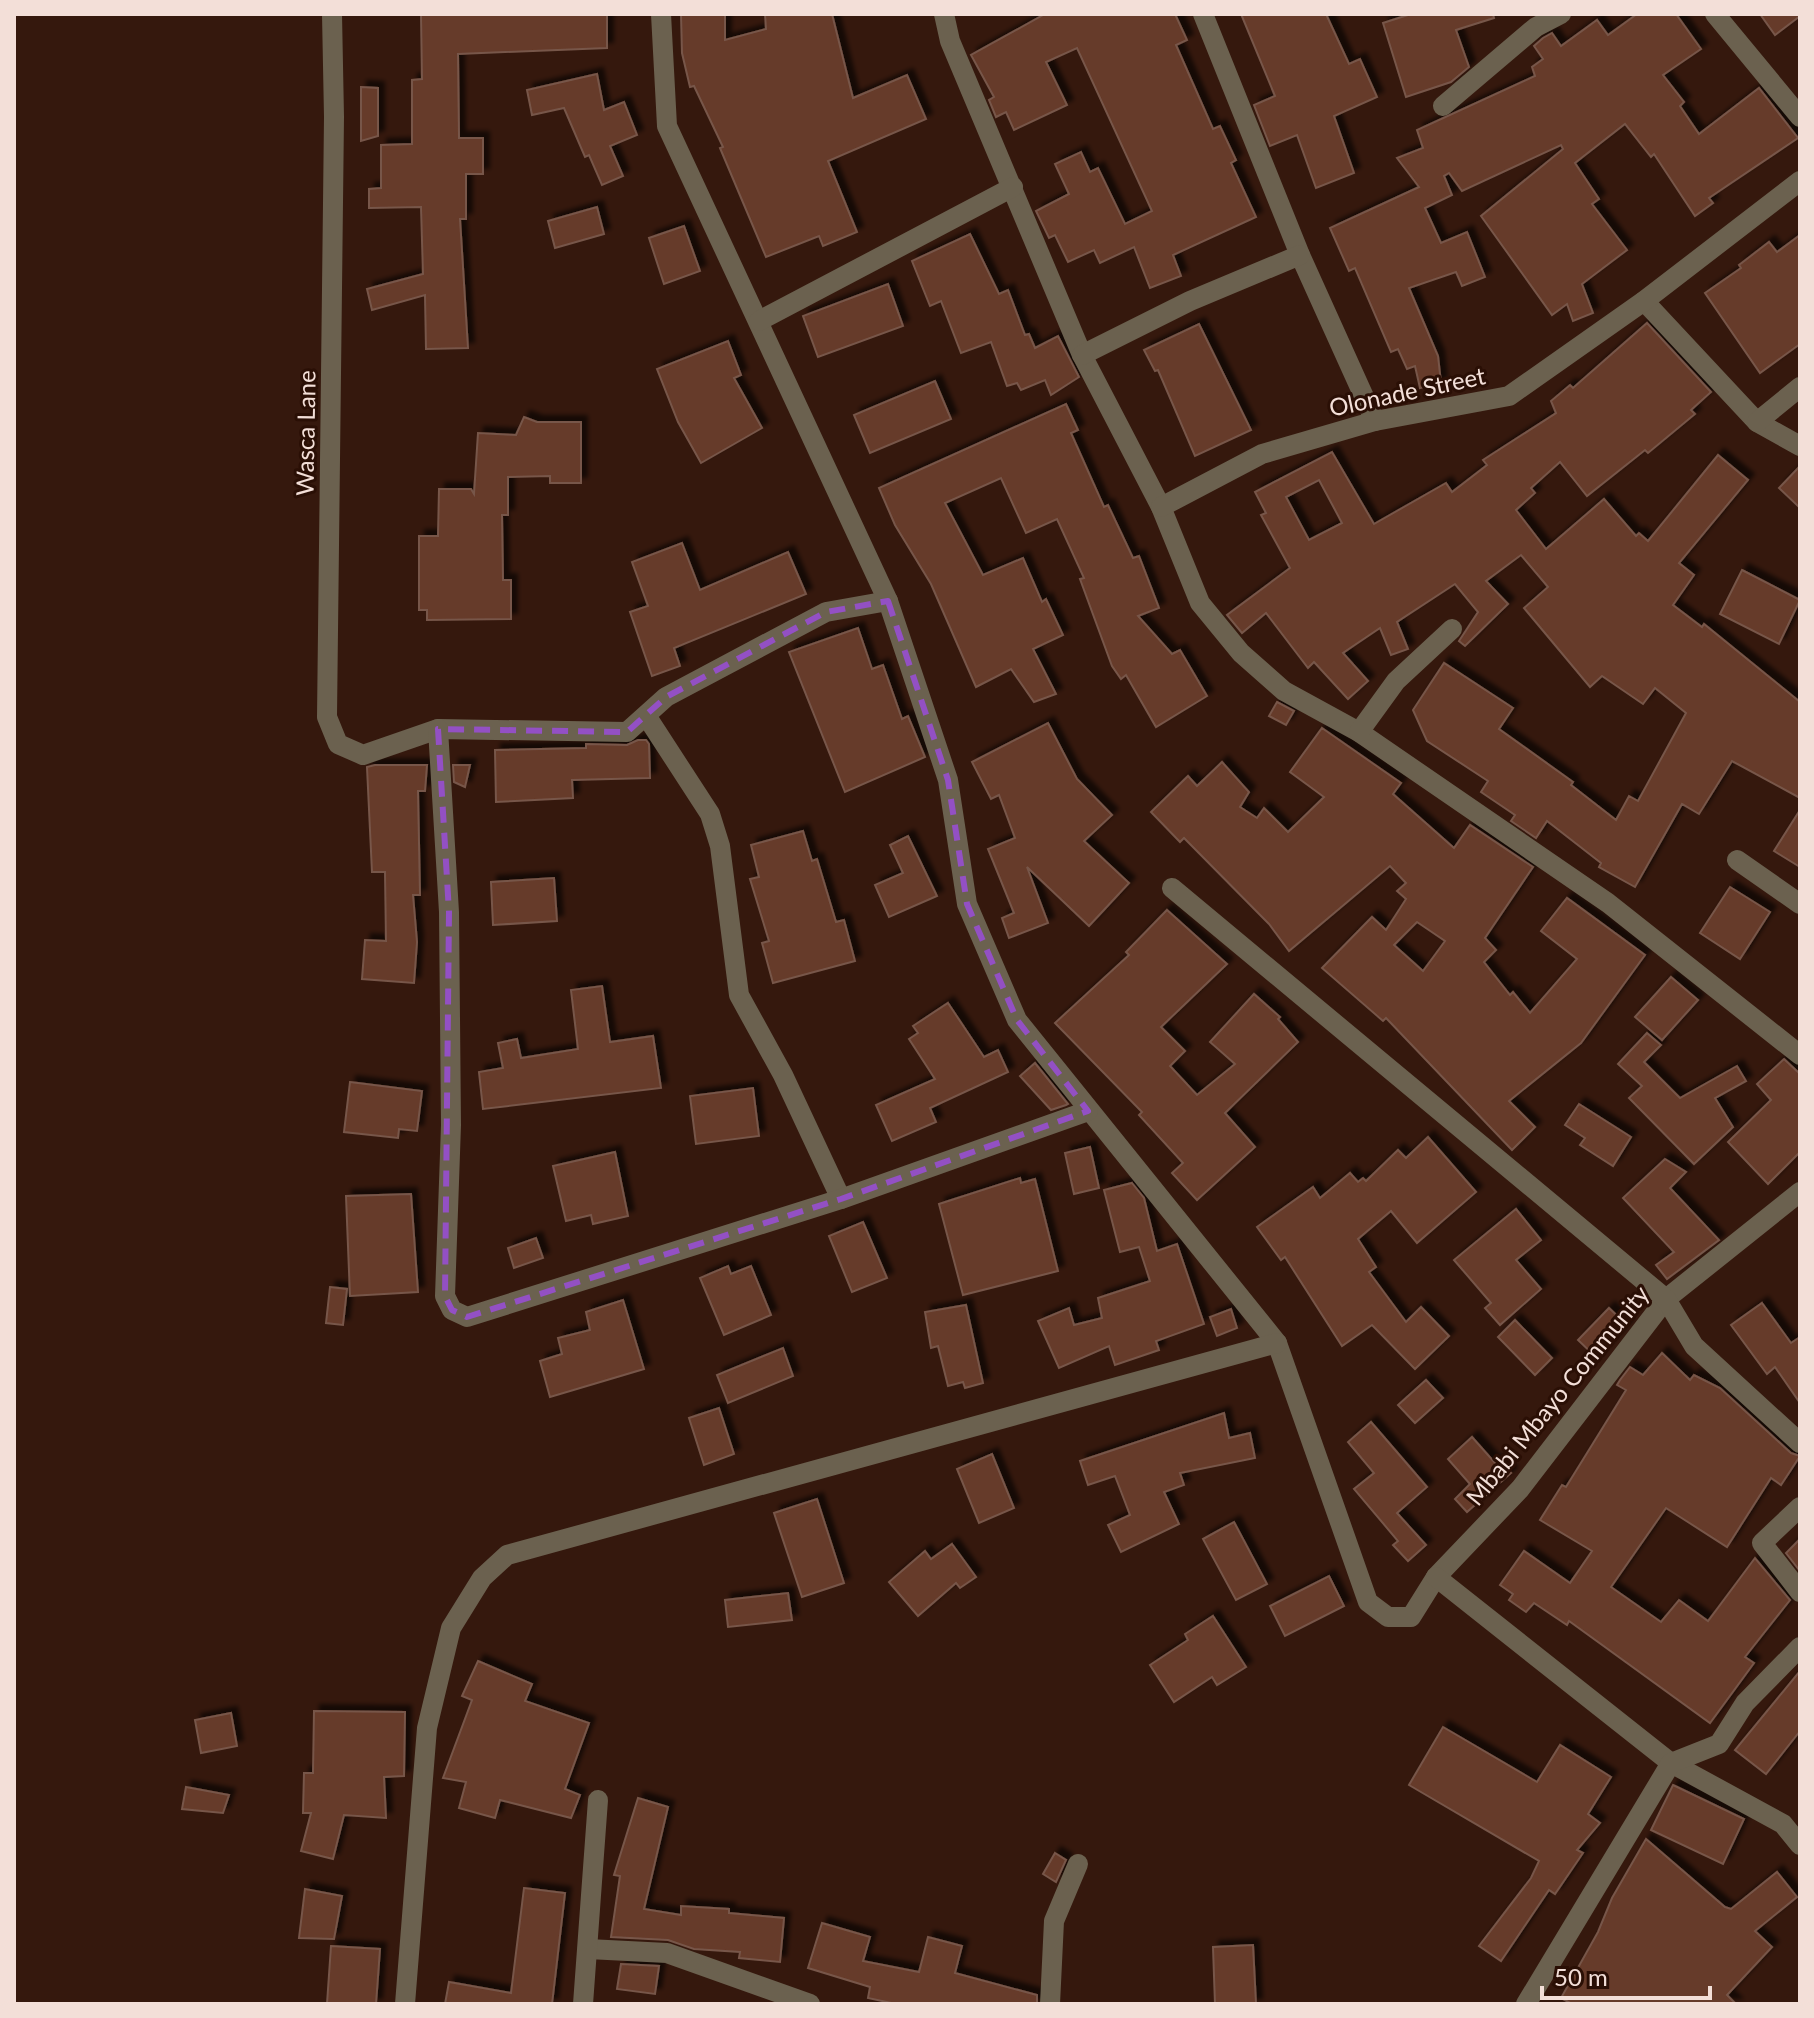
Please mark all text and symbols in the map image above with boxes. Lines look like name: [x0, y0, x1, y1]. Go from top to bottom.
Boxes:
street label: Olonade Street: [1326, 360, 1488, 422]
street label: Wasca Lane: [289, 370, 321, 496]
street label: Mbabi Mbayo Community: [1459, 1279, 1655, 1511]
scale bar: [1542, 1950, 1710, 2000]
text: 50 m: [1554, 1962, 1608, 1991]

